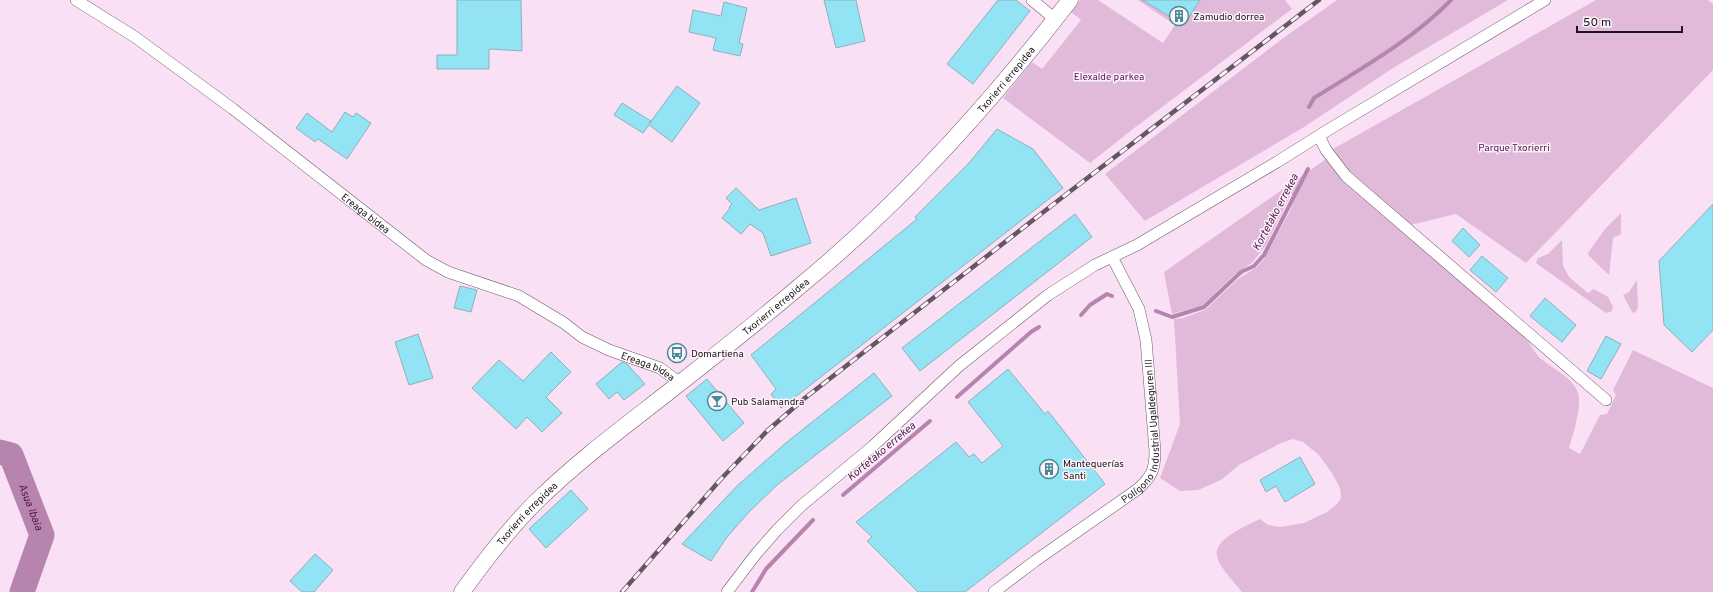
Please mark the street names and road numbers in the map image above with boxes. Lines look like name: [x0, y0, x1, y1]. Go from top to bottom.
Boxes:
street label: Txorierri errepidea: [975, 44, 1039, 116]
street label: Ereaga bidea: [338, 191, 392, 237]
street label: Txorierri errepidea: [740, 276, 813, 339]
street label: Ereaga bidea: [619, 350, 677, 385]
street label: Polígono Industrial Ugaldeguren III: [1119, 359, 1163, 507]
street label: Txorierri errepidea: [494, 480, 561, 549]

